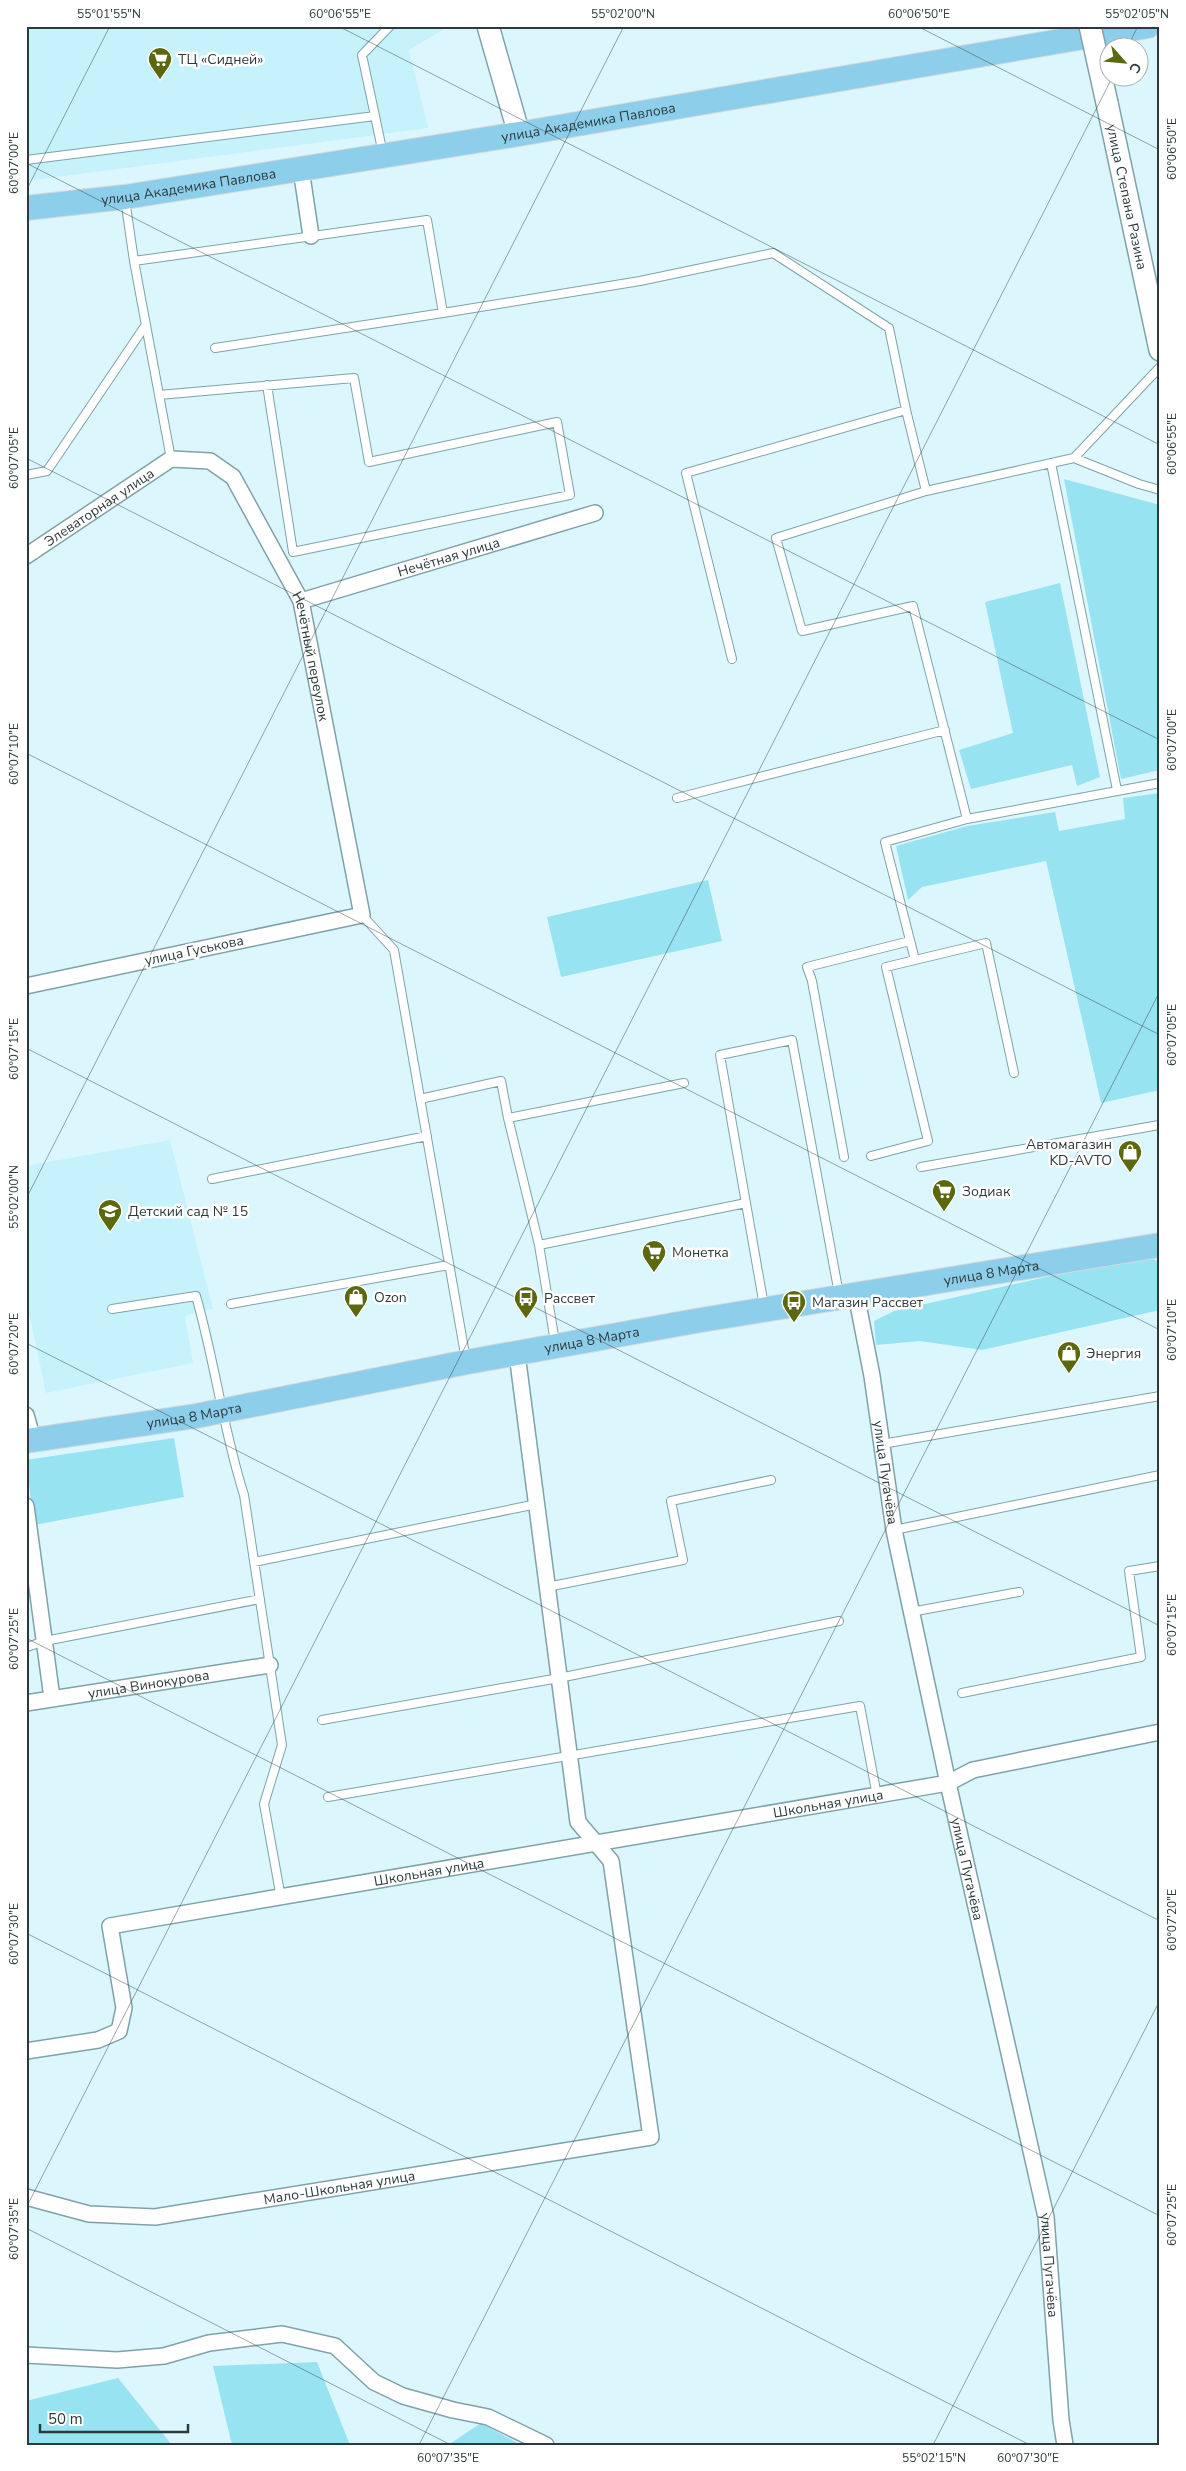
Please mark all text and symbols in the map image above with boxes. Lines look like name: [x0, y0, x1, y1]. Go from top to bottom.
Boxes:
text: 55°01'55"N: [77, 6, 141, 22]
text: 60°06'55"E: [309, 6, 371, 22]
text: 55°02'00"N: [591, 6, 655, 22]
text: 60°06'50"E: [888, 6, 950, 22]
text: 55°02'05"N: [1105, 6, 1169, 22]
north arrow: [1098, 38, 1148, 88]
supermarket icon: ТЦ «Сидней»: [147, 46, 173, 80]
place label: ТЦ «Сидней»: [178, 50, 263, 69]
text: С: [1124, 59, 1146, 77]
street label: улица Академика Павлова: [500, 98, 677, 147]
text: 60°06'50"E: [1164, 118, 1180, 180]
street label: улица Степана Разина: [1102, 123, 1151, 271]
text: 60°07'00"E: [6, 132, 22, 194]
street label: улица Академика Павлова: [100, 164, 277, 210]
text: 60°06'55"E: [1164, 413, 1180, 475]
text: 60°07'05"E: [6, 427, 22, 489]
street label: Элеваторная улица: [41, 464, 158, 551]
street label: Нечётная улица: [395, 533, 502, 582]
street label: Нечётный переулок: [287, 588, 333, 723]
text: 60°07'00"E: [1164, 709, 1180, 771]
text: 60°07'10"E: [6, 723, 22, 785]
street label: улица Гуськова: [143, 931, 245, 970]
text: 60°07'05"E: [1164, 1004, 1180, 1066]
text: 60°07'15"E: [6, 1018, 22, 1080]
place label: Автомагазин KD-AVTO: [1026, 1135, 1112, 1170]
shop icon: Автомагазин KD-AVTO: [1117, 1139, 1143, 1173]
text: 55°02'00"N: [6, 1165, 22, 1229]
supermarket icon: Зодиак: [931, 1178, 957, 1212]
place label: Зодиак: [962, 1182, 1011, 1201]
school or university icon: Детский сад № 15: [97, 1198, 123, 1232]
place label: Детский сад № 15: [128, 1202, 248, 1221]
supermarket icon: Монетка: [641, 1239, 667, 1273]
place label: Монетка: [672, 1243, 729, 1262]
street label: улица 8 Марта: [942, 1256, 1040, 1290]
shop icon: Ozon: [343, 1284, 369, 1318]
bus stop icon: Рассвет: [513, 1285, 539, 1319]
place label: Ozon: [374, 1288, 407, 1307]
place label: Рассвет: [544, 1289, 596, 1308]
bus stop icon: Магазин Рассвет: [781, 1289, 807, 1323]
place label: Магазин Рассвет: [812, 1293, 924, 1312]
text: 60°07'10"E: [1164, 1299, 1180, 1361]
text: 60°07'20"E: [6, 1313, 22, 1375]
street label: улица 8 Марта: [543, 1322, 641, 1358]
shop icon: Энергия: [1056, 1340, 1082, 1374]
place label: Энергия: [1086, 1344, 1141, 1363]
street label: улица 8 Марта: [145, 1398, 243, 1433]
street label: улица Пугачёва: [868, 1419, 902, 1526]
text: 60°07'15"E: [1164, 1594, 1180, 1656]
text: 60°07'25"E: [6, 1608, 22, 1670]
street label: улица Винокурова: [87, 1666, 211, 1703]
street label: Школьная улица: [772, 1785, 885, 1823]
street label: улица Пугачёва: [946, 1816, 988, 1922]
street label: Школьная улица: [373, 1853, 486, 1891]
text: 60°07'20"E: [1164, 1889, 1180, 1951]
text: 60°07'30"E: [6, 1903, 22, 1965]
street label: Мало-Школьная улица: [262, 2166, 416, 2209]
text: 60°07'25"E: [1164, 2184, 1180, 2246]
text: 60°07'35"E: [6, 2198, 22, 2260]
street label: улица Пугачёва: [1035, 2211, 1062, 2318]
scale bar: [40, 2401, 188, 2433]
text: 50 m: [48, 2409, 83, 2429]
text: 60°07'35"E: [417, 2450, 479, 2466]
text: 55°02'15"N: [902, 2450, 966, 2466]
text: 60°07'30"E: [997, 2450, 1059, 2466]

